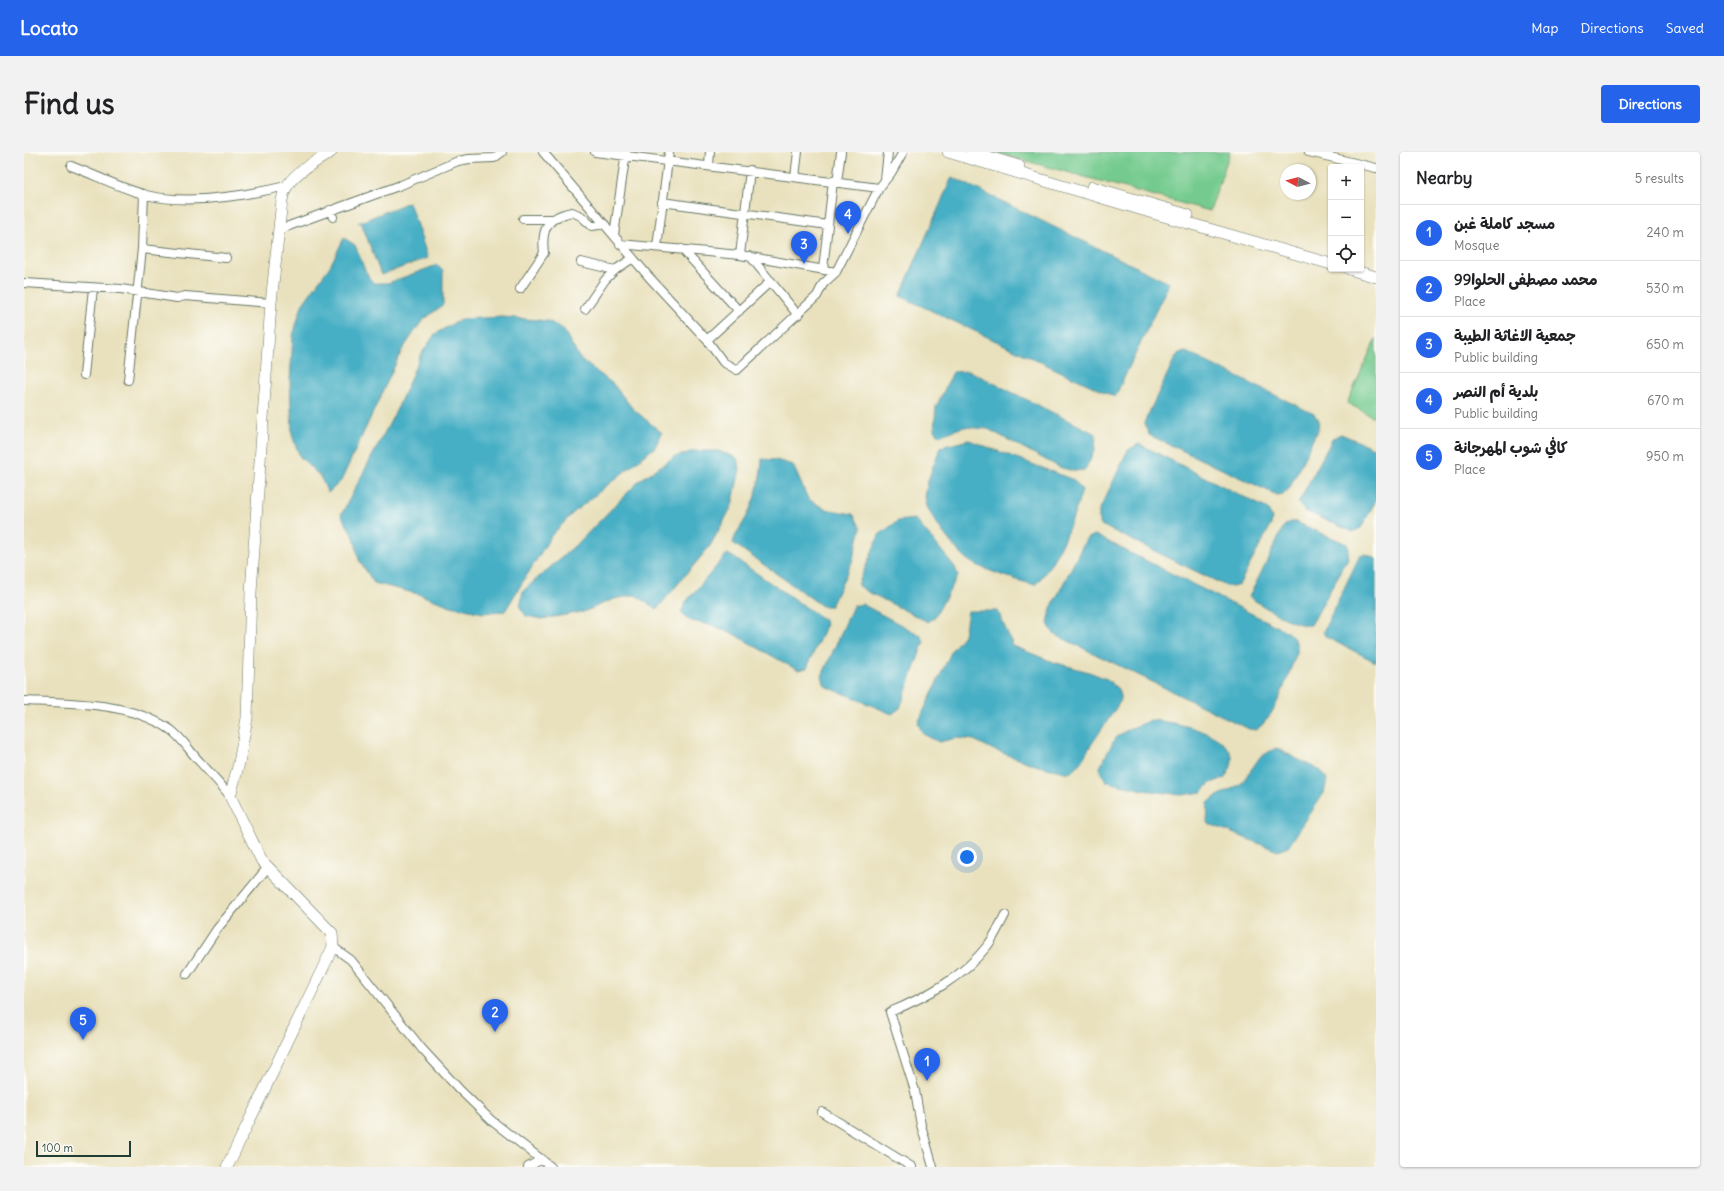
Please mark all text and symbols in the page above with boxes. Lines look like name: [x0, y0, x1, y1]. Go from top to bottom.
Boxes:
text: Locato: [20, 16, 78, 40]
text: Map: [1531, 19, 1558, 37]
text: Directions: [1580, 19, 1644, 37]
text: Saved: [1666, 19, 1704, 37]
button: Directions: [1601, 85, 1700, 123]
text: Find us: [24, 86, 115, 122]
north arrow: [1280, 164, 1316, 200]
map controls: [1328, 164, 1364, 272]
button: +: [1328, 164, 1364, 200]
text: Nearby: [1416, 167, 1472, 189]
text: 5 results: [1635, 170, 1684, 187]
button: −: [1328, 200, 1364, 236]
pin: 4: [835, 201, 861, 234]
text: مسجد كاملة غبن: [1454, 214, 1555, 233]
text: 1: [1426, 224, 1432, 241]
text: 240 m: [1647, 224, 1684, 241]
pin: 3: [791, 231, 817, 264]
button: locate: [1328, 236, 1364, 272]
text: Mosque: [1454, 237, 1499, 254]
text: محمد مصطفى الحلوا99: [1454, 270, 1598, 289]
text: 2: [1425, 280, 1433, 297]
text: 530 m: [1646, 280, 1684, 297]
text: Place: [1454, 293, 1485, 310]
text: جمعية الاغاثة الطيبة: [1454, 326, 1576, 345]
text: 3: [1425, 336, 1433, 353]
text: 650 m: [1646, 336, 1684, 353]
text: Public building: [1454, 349, 1538, 366]
text: بلدية أم النصر: [1454, 382, 1538, 401]
text: 4: [1425, 392, 1433, 409]
text: 670 m: [1647, 392, 1684, 409]
text: Public building: [1454, 405, 1538, 422]
text: كافي شوب المهرجانة: [1454, 438, 1568, 457]
text: 5: [1425, 448, 1433, 465]
text: 950 m: [1646, 448, 1684, 465]
text: Place: [1454, 461, 1485, 478]
your location: [957, 847, 977, 867]
pin: 2: [482, 999, 508, 1032]
pin: 5: [70, 1007, 96, 1040]
pin: 1: [914, 1048, 940, 1081]
scale bar: [36, 1139, 131, 1158]
text: 100 m: [42, 1141, 73, 1155]

